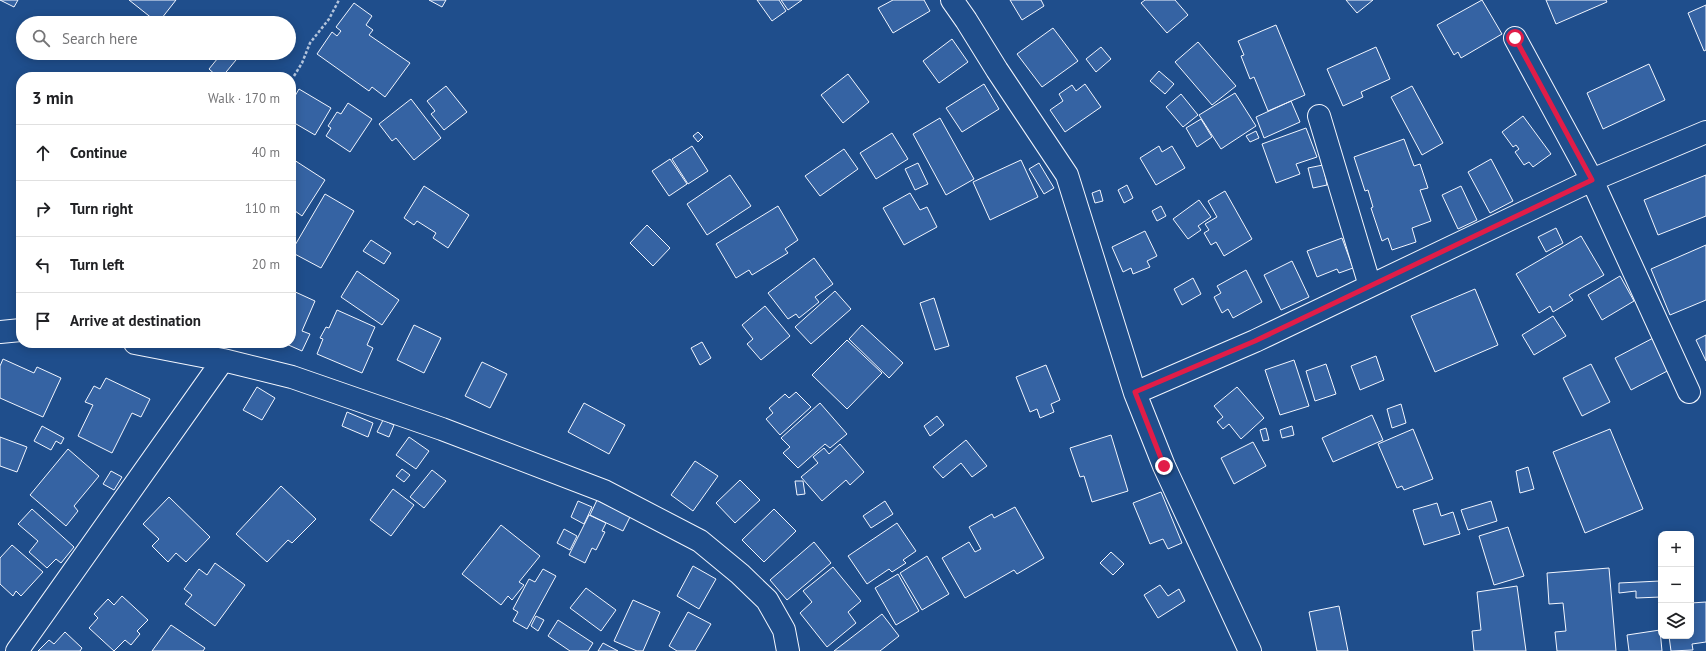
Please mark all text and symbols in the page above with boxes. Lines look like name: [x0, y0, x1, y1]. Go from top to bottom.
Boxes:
search box: [16, 16, 296, 60]
icon: search: [30, 27, 52, 49]
text: Search here: [62, 29, 138, 48]
route start: [1506, 29, 1524, 47]
text: 3 min: [32, 87, 73, 109]
text: Walk · 170 m: [208, 90, 280, 107]
icon: ahead: [32, 142, 54, 164]
text: Continue: [70, 143, 127, 162]
text: 40 m: [252, 144, 280, 161]
icon: right: [32, 198, 54, 220]
text: Turn right: [70, 199, 133, 218]
text: 110 m: [245, 200, 280, 217]
icon: left: [32, 254, 54, 276]
text: Turn left: [70, 255, 124, 274]
text: 20 m: [252, 256, 280, 273]
icon: arrive: [32, 310, 54, 332]
text: Arrive at destination: [70, 311, 201, 330]
route end: [1155, 457, 1173, 475]
map controls: [1658, 531, 1694, 639]
button: +: [1658, 531, 1694, 567]
button: −: [1658, 567, 1694, 603]
button: layers: [1658, 603, 1694, 639]

